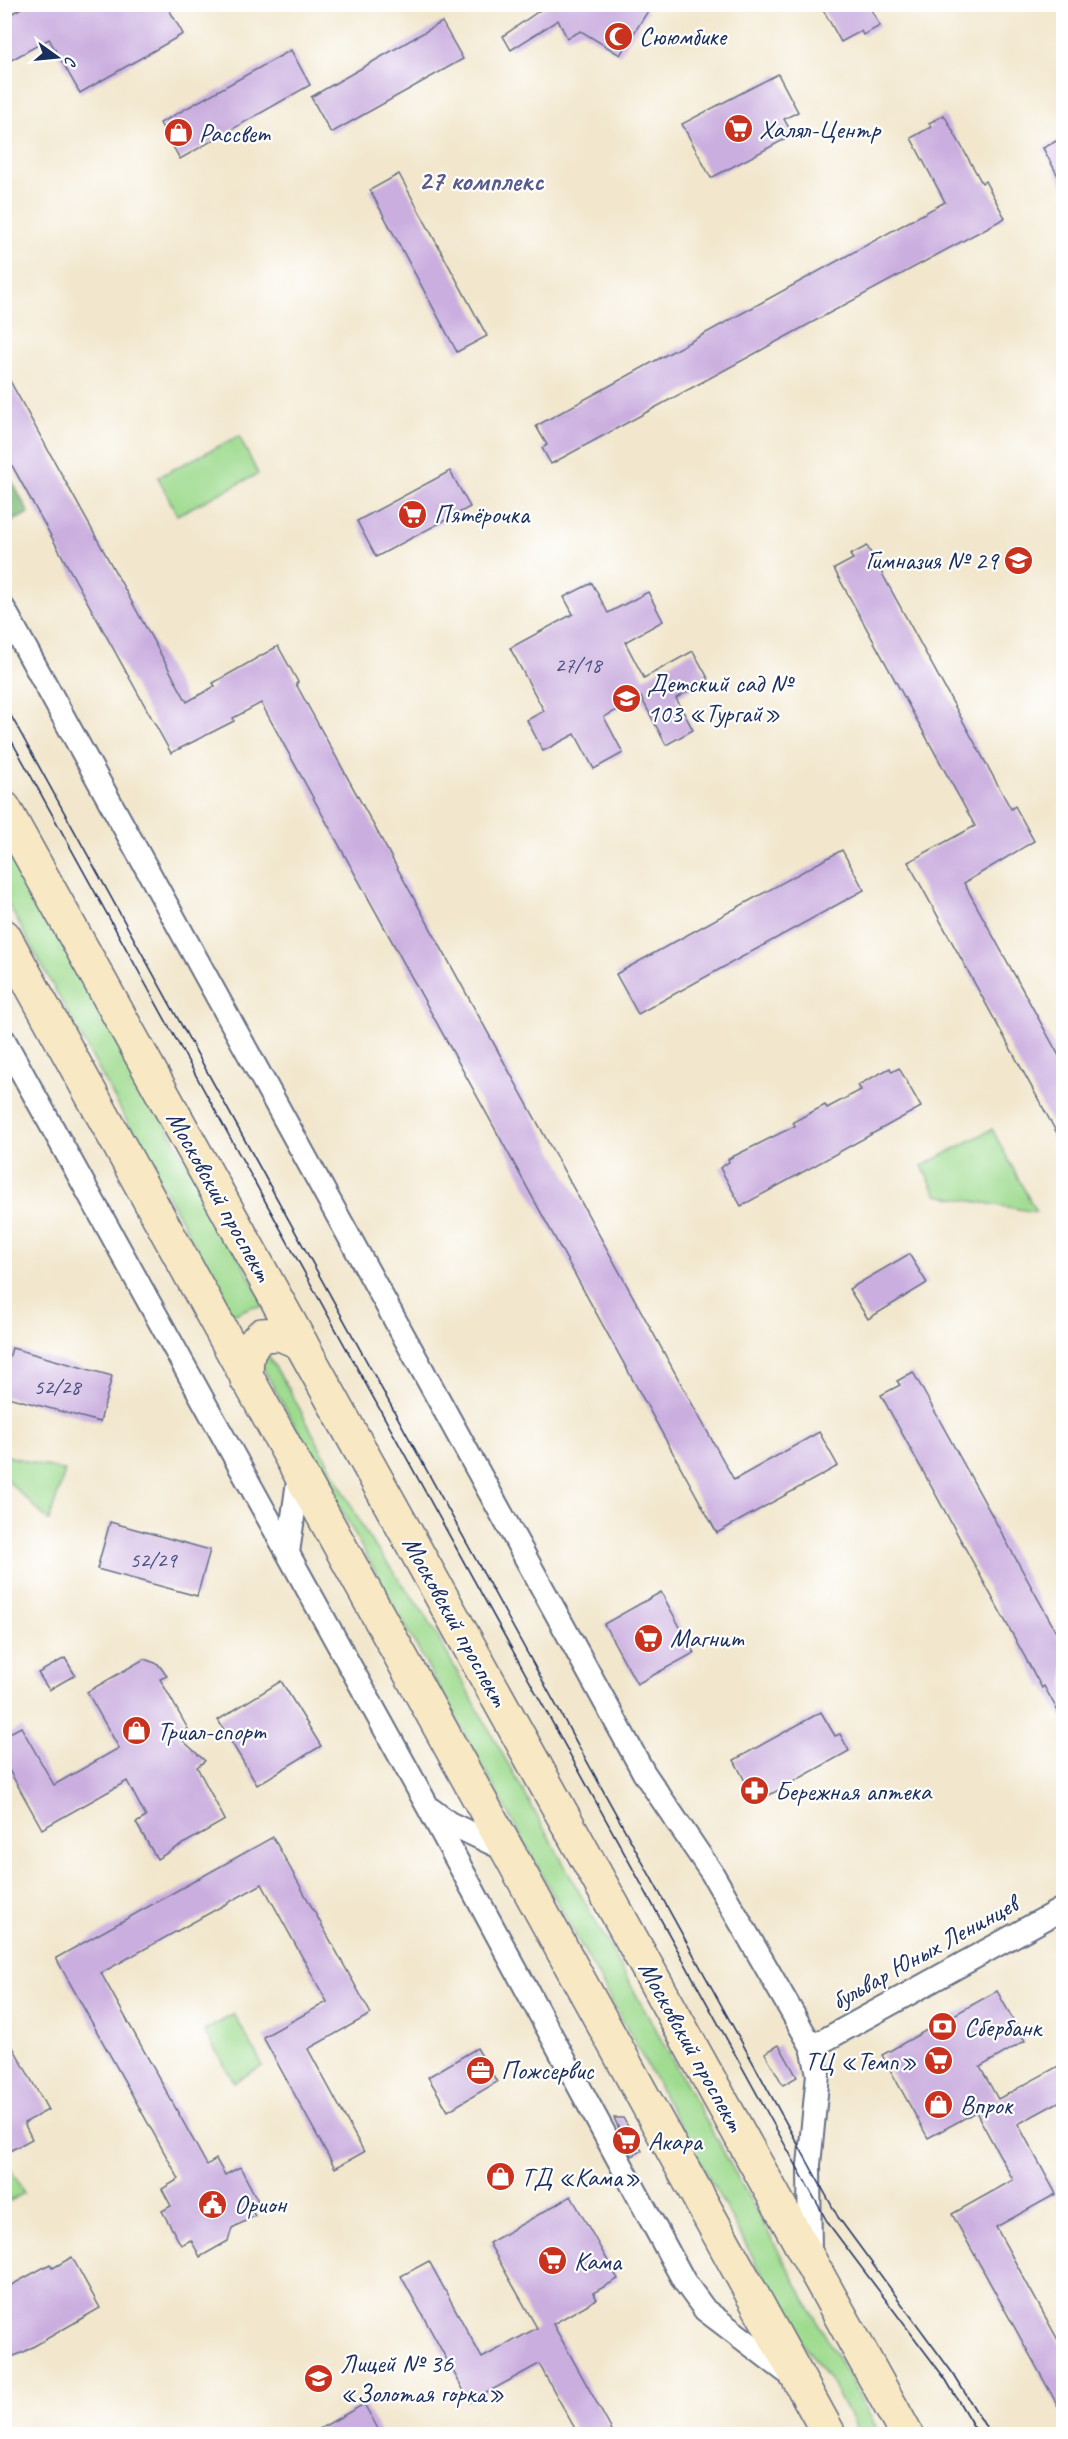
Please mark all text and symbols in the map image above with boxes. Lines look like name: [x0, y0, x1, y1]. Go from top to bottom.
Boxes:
mosque icon: Сююмбике: [602, 20, 634, 52]
place label: Сююмбике: [639, 20, 729, 53]
north arrow: [27, 27, 87, 87]
text: С: [59, 54, 81, 69]
supermarket icon: Халял-Центр: [722, 113, 754, 145]
place label: Халял-Центр: [759, 113, 882, 146]
shop icon: Рассвет: [162, 117, 194, 149]
place label: Рассвет: [199, 117, 271, 150]
district label: 27 комплекс: [418, 163, 544, 198]
supermarket icon: Пятёрочка: [397, 498, 429, 530]
place label: Пятёрочка: [434, 498, 531, 531]
place label: Гимназия № 29: [865, 544, 1000, 577]
school or university icon: Гимназия № 29: [1003, 544, 1035, 576]
house number: 27/18: [555, 651, 604, 679]
place label: Детский сад № 103 «Тургай»: [647, 667, 795, 730]
school or university icon: Детский сад № 103 «Тургай»: [610, 682, 642, 714]
street label: Московский проспект: [159, 1105, 281, 1289]
house number: 52/28: [34, 1373, 83, 1401]
street label: Московский проспект: [395, 1530, 517, 1714]
house number: 52/29: [130, 1546, 179, 1574]
supermarket icon: Магнит: [633, 1622, 665, 1654]
place label: Магнит: [670, 1622, 745, 1655]
shop icon: Триал-спорт: [120, 1715, 152, 1747]
place label: Триал-спорт: [157, 1715, 267, 1748]
pharmacy icon: Бережная аптека: [738, 1775, 770, 1807]
place label: Бережная аптека: [775, 1775, 933, 1808]
street label: бульвар Юных Ленинцев: [825, 1885, 1027, 2017]
street label: Московский проспект: [631, 1955, 753, 2139]
bank icon: Сбербанк: [927, 2011, 959, 2043]
place label: Сбербанк: [964, 2011, 1044, 2044]
place label: ТЦ «Темп»: [805, 2045, 917, 2078]
supermarket icon: ТЦ «Темп»: [922, 2045, 954, 2077]
office icon: Пожсервис: [464, 2054, 496, 2086]
place label: Пожсервис: [501, 2054, 594, 2087]
shop icon: Впрок: [923, 2089, 955, 2121]
place label: Впрок: [960, 2089, 1014, 2122]
supermarket icon: Акара: [611, 2125, 643, 2157]
place label: Акара: [648, 2125, 704, 2158]
shop icon: ТД «Кама»: [484, 2161, 516, 2193]
place label: ТД «Кама»: [521, 2161, 641, 2194]
public building icon: Орион: [197, 2188, 229, 2220]
place label: Орион: [234, 2188, 288, 2221]
supermarket icon: Кама: [537, 2245, 569, 2277]
place label: Кама: [574, 2245, 623, 2278]
place label: Лицей № 36 «Золотая горка»: [340, 2347, 504, 2410]
school or university icon: Лицей № 36 «Золотая горка»: [303, 2362, 335, 2394]

